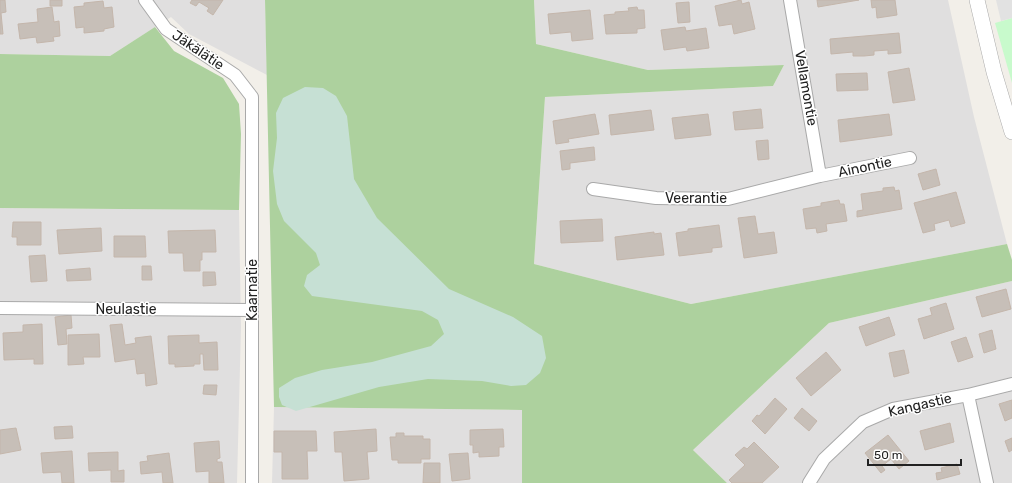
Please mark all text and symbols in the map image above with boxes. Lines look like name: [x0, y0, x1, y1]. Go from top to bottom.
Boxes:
street label: Jäkälätie: [169, 26, 227, 74]
street label: Vellamontie: [791, 49, 821, 127]
street label: Ainontie: [837, 153, 894, 181]
street label: Veerantie: [665, 190, 727, 207]
street label: Kaarnatie: [244, 259, 261, 321]
street label: Neulastie: [96, 301, 157, 318]
street label: Kangastie: [887, 389, 953, 421]
scale bar: [868, 441, 961, 467]
text: 50 m: [874, 448, 902, 462]

